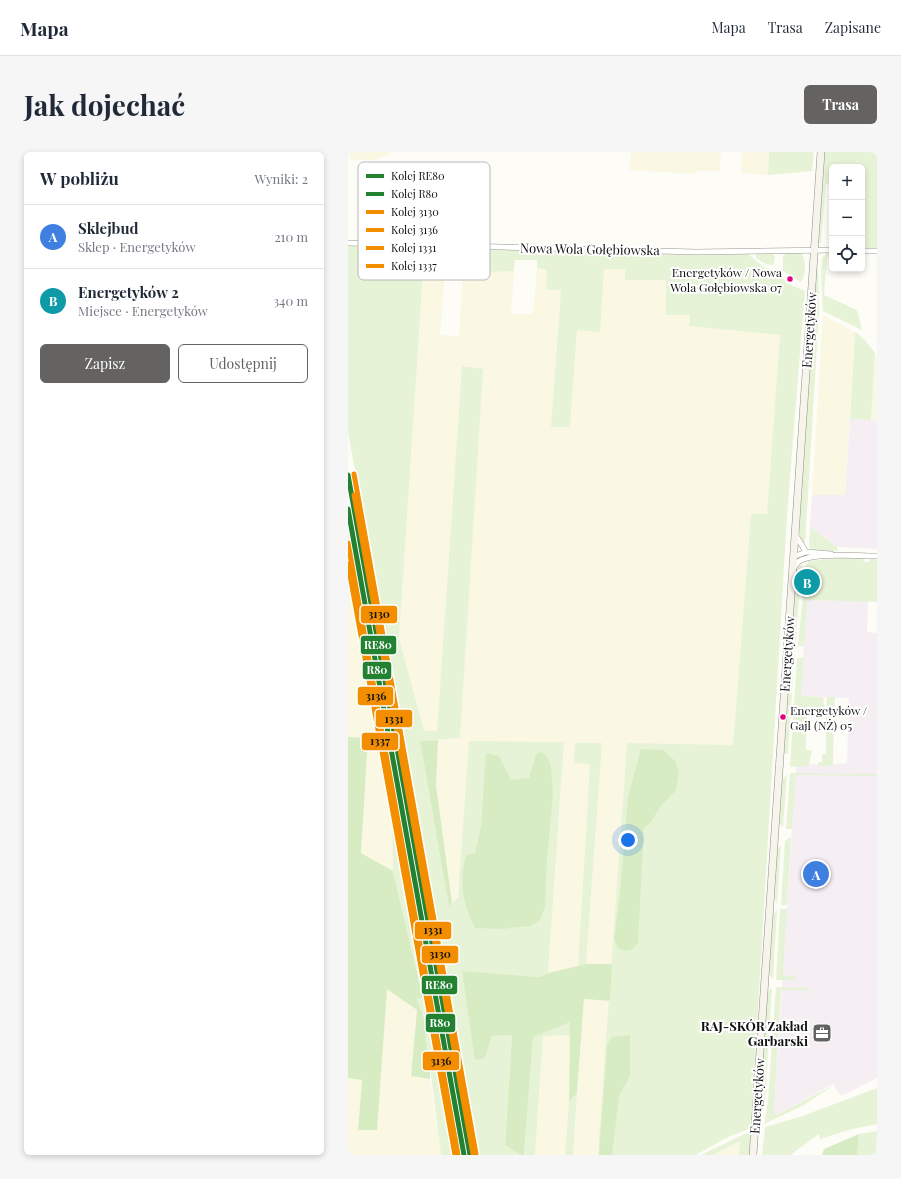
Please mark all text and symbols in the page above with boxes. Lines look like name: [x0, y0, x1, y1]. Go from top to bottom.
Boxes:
text: Mapa: [20, 15, 69, 41]
text: Mapa: [711, 18, 746, 37]
text: Trasa: [768, 18, 803, 37]
text: Zapisane: [825, 18, 881, 37]
button: Trasa: [804, 85, 877, 124]
text: Jak dojechać: [24, 86, 185, 123]
legend: [358, 162, 490, 280]
map controls: [829, 164, 865, 272]
button: +: [829, 164, 865, 200]
text: W pobliżu: [40, 167, 119, 189]
text: Kolej RE80: [391, 168, 445, 183]
text: Wyniki: 2: [254, 170, 308, 187]
text: Kolej R80: [391, 186, 438, 201]
button: −: [829, 200, 865, 236]
text: Kolej 3130: [391, 204, 439, 219]
text: Sklejbud: [78, 218, 138, 238]
text: Kolej 3136: [391, 222, 438, 237]
text: A: [49, 228, 57, 245]
text: 210 m: [274, 228, 308, 245]
button: locate: [829, 236, 865, 272]
text: Sklep · Energetyków: [78, 238, 195, 255]
street label: Nowa Wola Gołębiowska: [520, 239, 661, 258]
text: Kolej 1331: [391, 240, 436, 255]
text: Kolej 1337: [391, 258, 437, 273]
place label: Energetyków / Nowa Wola Gołębiowska 07: [669, 264, 782, 295]
marker: Energetyków / Nowa Wola Gołębiowska 07: [785, 274, 795, 284]
text: Energetyków 2: [78, 282, 179, 302]
street label: Energetyków: [797, 291, 820, 368]
text: B: [49, 292, 57, 309]
text: 340 m: [273, 292, 308, 309]
text: Miejsce · Energetyków: [78, 302, 208, 319]
button: Zapisz: [40, 344, 170, 383]
button: Udostępnij: [178, 344, 308, 383]
pin: B: [794, 567, 820, 597]
line badge: 3130: [360, 605, 398, 624]
text: 3130: [368, 606, 390, 621]
street label: Energetyków: [775, 615, 798, 692]
line badge: RE80: [360, 635, 397, 655]
text: RE80: [364, 637, 392, 652]
line badge: R80: [362, 661, 392, 680]
text: R80: [367, 662, 387, 677]
line badge: 3136: [357, 686, 394, 706]
text: 3136: [365, 688, 387, 703]
place label: Energetyków / Gajl (NŻ) 05: [790, 702, 868, 733]
line badge: 1331: [375, 709, 413, 728]
text: 1331: [384, 711, 404, 726]
marker: Energetyków / Gajl (NŻ) 05: [778, 712, 788, 722]
line badge: 1337: [361, 732, 399, 751]
text: 1337: [370, 733, 390, 748]
your location: [618, 830, 638, 850]
pin: A: [803, 859, 829, 889]
line badge: 1331: [414, 921, 452, 940]
text: 1331: [423, 922, 443, 937]
line badge: 3130: [421, 945, 459, 964]
text: 3130: [429, 946, 451, 961]
line badge: RE80: [421, 975, 458, 995]
text: RE80: [425, 977, 453, 992]
line badge: R80: [425, 1013, 456, 1033]
text: R80: [430, 1015, 450, 1030]
place label: RAJ-SKÓR Zakład Garbarski: [701, 1017, 808, 1049]
office icon: RAJ-SKÓR Zakład Garbarski: [811, 1022, 833, 1044]
line badge: 3136: [422, 1051, 460, 1071]
text: 3136: [430, 1053, 452, 1068]
street label: Energetyków: [745, 1057, 768, 1134]

